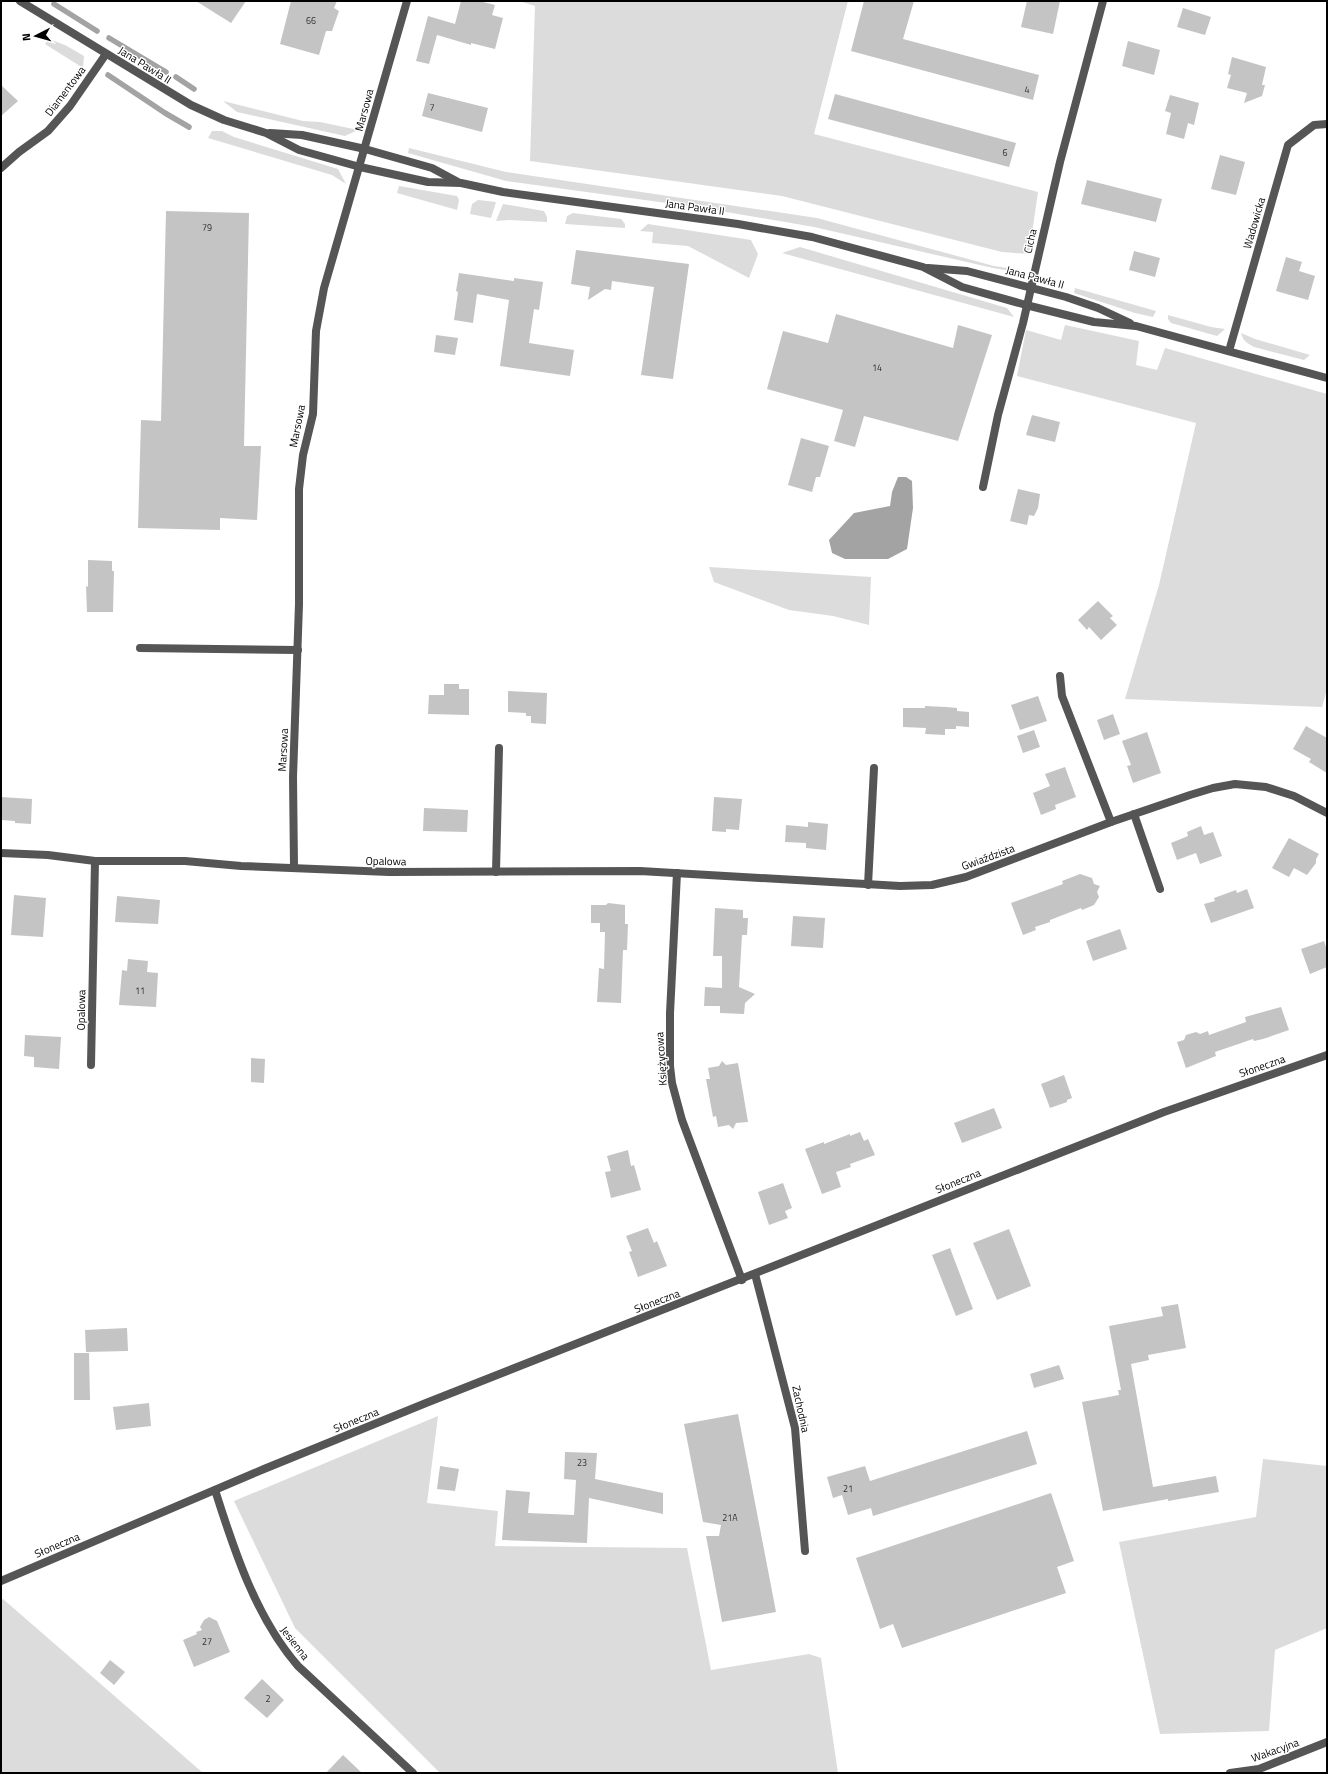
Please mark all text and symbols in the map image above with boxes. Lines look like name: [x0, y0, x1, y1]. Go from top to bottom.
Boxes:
house number: 66: [306, 14, 316, 27]
north arrow: [16, 16, 56, 56]
text: N: [18, 32, 34, 42]
street label: Jana Pawła II: [115, 42, 175, 88]
street label: Diamentowa: [41, 62, 89, 119]
house number: 4: [1024, 83, 1030, 96]
street label: Marsowa: [351, 87, 377, 133]
house number: 7: [429, 101, 435, 114]
house number: 6: [1002, 146, 1008, 159]
street label: Jana Pawła II: [664, 195, 726, 219]
street label: Wadowicka: [1239, 195, 1269, 251]
house number: 79: [202, 221, 212, 234]
street label: Cicha: [1019, 227, 1041, 255]
street label: Jana Pawła II: [1004, 262, 1066, 292]
house number: 14: [872, 361, 882, 374]
street label: Marsowa: [285, 403, 309, 449]
street label: Marsowa: [274, 727, 292, 772]
street label: Gwiaździsta: [959, 840, 1017, 874]
street label: Opalowa: [366, 853, 407, 869]
house number: 11: [135, 984, 145, 997]
street label: Opalowa: [73, 989, 89, 1030]
street label: Księżycowa: [651, 1031, 671, 1086]
street label: Słoneczna: [1237, 1050, 1288, 1081]
street label: Słoneczna: [933, 1164, 984, 1197]
street label: Słoneczna: [632, 1285, 683, 1317]
street label: Zachodnia: [788, 1384, 814, 1434]
street label: Słoneczna: [331, 1403, 382, 1436]
house number: 23: [577, 1456, 587, 1469]
house number: 21: [843, 1482, 853, 1495]
house number: 21A: [722, 1511, 738, 1524]
street label: Słoneczna: [32, 1528, 83, 1562]
street label: Jesienna: [277, 1623, 314, 1664]
house number: 27: [202, 1635, 212, 1648]
house number: 2: [265, 1692, 271, 1705]
street label: Wakacyjna: [1249, 1734, 1302, 1766]

